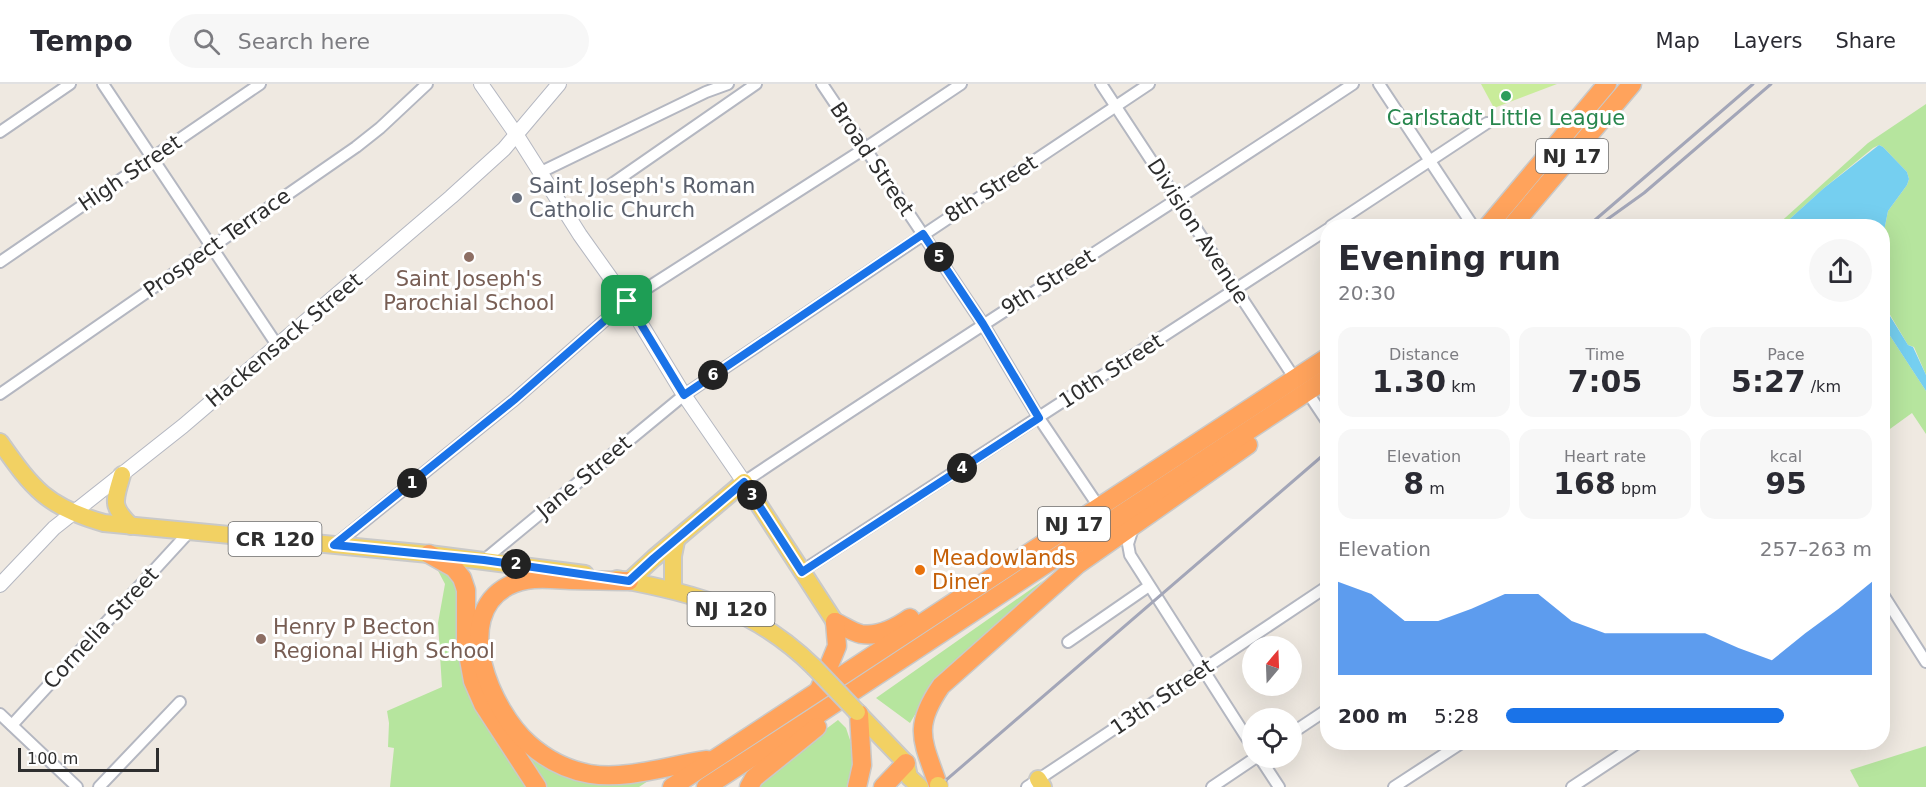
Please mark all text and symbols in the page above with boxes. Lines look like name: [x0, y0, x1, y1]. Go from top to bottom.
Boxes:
search box: [169, 14, 589, 68]
text: Tempo: [30, 25, 133, 58]
icon: search: [190, 25, 223, 58]
text: Search here: [238, 29, 370, 54]
text: Map: [1656, 29, 1700, 53]
text: Layers: [1733, 29, 1802, 53]
text: Share: [1835, 29, 1896, 53]
marker: Carlstadt Little League: [1499, 89, 1513, 103]
street label: Broad Street: [825, 98, 919, 220]
place label: Carlstadt Little League: [1387, 106, 1625, 130]
street label: High Street: [74, 130, 186, 216]
road number: NJ 17: [1536, 139, 1608, 173]
street label: 8th Street: [940, 150, 1042, 228]
street label: Division Avenue: [1142, 154, 1254, 308]
place label: Saint Joseph's Roman Catholic Church: [529, 174, 755, 222]
street label: Prospect Terrace: [139, 183, 295, 303]
marker: Saint Joseph's Roman Catholic Church: [510, 191, 524, 205]
text: Evening run: [1338, 239, 1561, 278]
button: share: [1809, 239, 1872, 302]
pin: 5: [924, 242, 954, 272]
street label: 9th Street: [997, 244, 1099, 320]
text: 5: [933, 247, 945, 266]
marker: Saint Joseph's Parochial School: [462, 250, 476, 264]
place label: Saint Joseph's Parochial School: [383, 267, 555, 315]
street label: Hackensack Street: [201, 268, 367, 412]
pin: [601, 275, 652, 326]
text: 20:30: [1338, 281, 1396, 305]
icon: arrive: [610, 284, 643, 317]
street label: 10th Street: [1055, 329, 1167, 413]
text: Distance: [1389, 345, 1459, 364]
text: Time: [1585, 345, 1625, 364]
text: Pace: [1767, 345, 1805, 364]
pin: 6: [698, 360, 728, 390]
text: 1.30: [1372, 364, 1446, 399]
text: 7:05: [1568, 364, 1642, 399]
text: 5:27: [1731, 364, 1806, 399]
text: 6: [707, 365, 719, 384]
text: km: [1446, 377, 1476, 396]
text: /km: [1806, 377, 1841, 396]
street label: Jane Street: [530, 431, 636, 525]
text: Elevation: [1387, 447, 1461, 466]
text: Heart rate: [1564, 447, 1646, 466]
text: kcal: [1770, 447, 1802, 466]
pin: 4: [947, 453, 977, 483]
text: 4: [956, 458, 968, 477]
text: 8: [1403, 466, 1424, 501]
text: 168: [1553, 466, 1616, 501]
text: 95: [1765, 466, 1807, 501]
pin: 1: [397, 468, 427, 498]
text: 1: [406, 473, 418, 492]
text: m: [1424, 479, 1445, 498]
text: bpm: [1616, 479, 1657, 498]
pin: 3: [737, 480, 767, 510]
text: 3: [746, 485, 758, 504]
road number: NJ 17: [1038, 507, 1110, 541]
road number: CR 120: [228, 522, 322, 556]
text: Elevation: [1338, 537, 1431, 561]
text: 257–263 m: [1760, 537, 1872, 561]
place label: Meadowlands Diner: [932, 546, 1076, 594]
pin: 2: [501, 549, 531, 579]
text: 2: [510, 554, 522, 573]
street label: Cornelia Street: [39, 562, 163, 694]
marker: Meadowlands Diner: [913, 563, 927, 577]
road number: NJ 120: [688, 592, 774, 626]
place label: Henry P Becton Regional High School: [273, 615, 495, 663]
marker: Henry P Becton Regional High School: [254, 632, 268, 646]
north arrow: [1242, 636, 1302, 696]
map controls: [1242, 636, 1302, 768]
street label: 13th Street: [1106, 654, 1218, 740]
text: 200 m: [1338, 704, 1408, 728]
text: 5:28: [1434, 704, 1479, 728]
button: locate: [1242, 708, 1302, 768]
scale bar: [18, 745, 159, 772]
text: 100 m: [27, 749, 78, 768]

